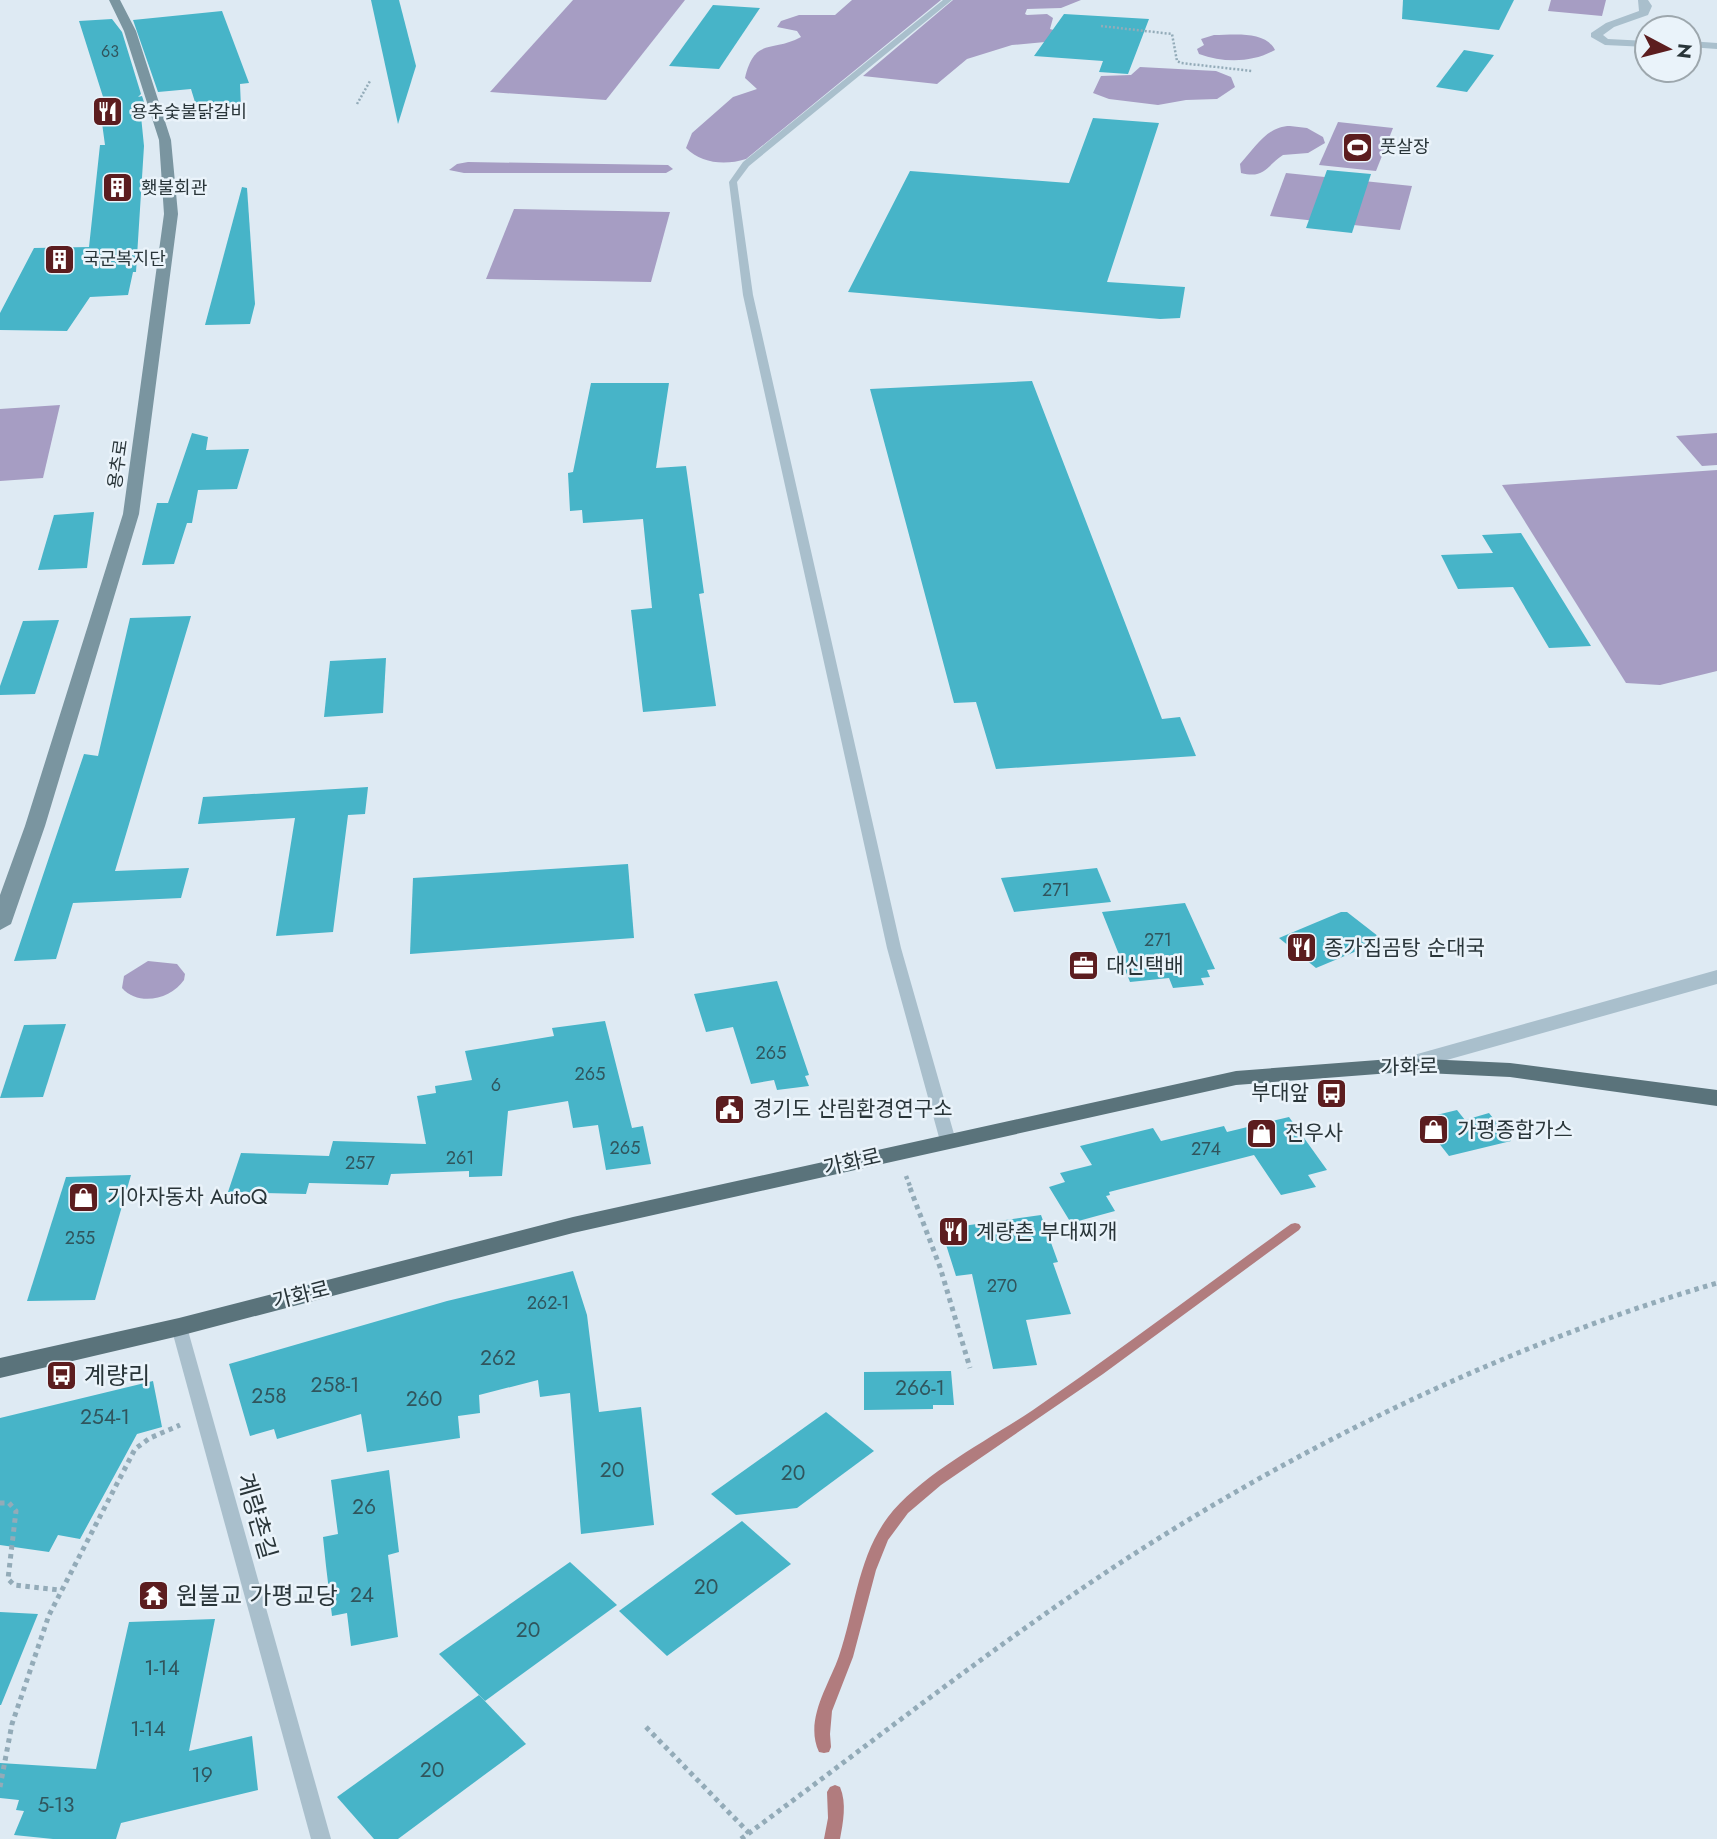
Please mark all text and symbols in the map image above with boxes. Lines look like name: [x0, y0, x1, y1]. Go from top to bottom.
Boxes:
north arrow: [1633, 14, 1703, 84]
house number: 63: [101, 40, 119, 63]
text: N: [1670, 42, 1699, 60]
restaurant icon: 용추숯불닭갈비: [91, 95, 125, 129]
place label: 용추숯불닭갈비: [131, 99, 247, 125]
sports icon: 풋살장: [1340, 130, 1374, 164]
place label: 풋살장: [1380, 134, 1430, 160]
building icon: 횃불회관: [101, 171, 135, 205]
place label: 횃불회관: [141, 175, 208, 201]
building icon: 국군복지단: [43, 242, 77, 276]
place label: 국군복지단: [83, 246, 166, 272]
street label: 용추로: [102, 438, 134, 490]
house number: 271: [1042, 877, 1070, 903]
house number: 271: [1144, 927, 1172, 953]
restaurant icon: 종가집곰탕 순대국: [1284, 931, 1318, 965]
place label: 종가집곰탕 순대국: [1324, 933, 1485, 963]
office icon: 대신택배: [1066, 949, 1100, 983]
place label: 대신택배: [1106, 951, 1183, 981]
house number: 265: [756, 1040, 786, 1066]
street label: 가화로: [1380, 1051, 1438, 1083]
house number: 265: [575, 1061, 605, 1087]
house number: 6: [491, 1072, 501, 1098]
bus stop icon: 부대앞: [1315, 1076, 1349, 1110]
place label: 부대앞: [1251, 1078, 1309, 1108]
public building icon: 경기도 산림환경연구소: [713, 1092, 747, 1126]
place label: 경기도 산림환경연구소: [753, 1094, 953, 1124]
shop icon: 가평종합가스: [1417, 1113, 1451, 1147]
place label: 가평종합가스: [1457, 1115, 1573, 1145]
shop icon: 전우사: [1245, 1116, 1279, 1150]
place label: 전우사: [1285, 1118, 1343, 1148]
house number: 265: [610, 1135, 640, 1161]
house number: 274: [1191, 1136, 1221, 1162]
street label: 가화로: [820, 1141, 884, 1183]
house number: 261: [446, 1145, 474, 1171]
house number: 257: [345, 1150, 375, 1176]
shop icon: 기아자동차 AutoQ: [67, 1180, 101, 1214]
place label: 기아자동차 AutoQ: [107, 1182, 268, 1212]
restaurant icon: 계량촌 부대찌개: [936, 1215, 970, 1249]
place label: 계량촌 부대찌개: [976, 1217, 1118, 1247]
house number: 255: [65, 1225, 95, 1251]
street label: 가화로: [269, 1273, 333, 1317]
house number: 270: [987, 1273, 1017, 1299]
house number: 262-1: [527, 1290, 569, 1316]
house number: 262: [480, 1343, 516, 1373]
bus stop icon: 계량리: [44, 1358, 78, 1392]
place label: 계량리: [84, 1358, 150, 1393]
house number: 258-1: [310, 1370, 360, 1400]
house number: 266-1: [895, 1373, 945, 1403]
house number: 258: [251, 1381, 287, 1411]
house number: 260: [406, 1384, 442, 1414]
house number: 254-1: [80, 1402, 130, 1432]
house number: 20: [600, 1455, 624, 1485]
house number: 20: [781, 1458, 805, 1488]
street label: 계량촌길: [228, 1469, 286, 1563]
house number: 26: [352, 1492, 376, 1522]
house number: 20: [694, 1572, 718, 1602]
temple icon: 원불교 가평교당: [136, 1578, 170, 1612]
place label: 원불교 가평교당: [176, 1578, 338, 1613]
house number: 24: [350, 1580, 374, 1610]
house number: 20: [516, 1615, 540, 1645]
house number: 1-14: [144, 1653, 180, 1683]
house number: 1-14: [130, 1714, 166, 1744]
house number: 20: [420, 1755, 444, 1785]
house number: 19: [191, 1760, 213, 1790]
house number: 5-13: [37, 1790, 75, 1820]

